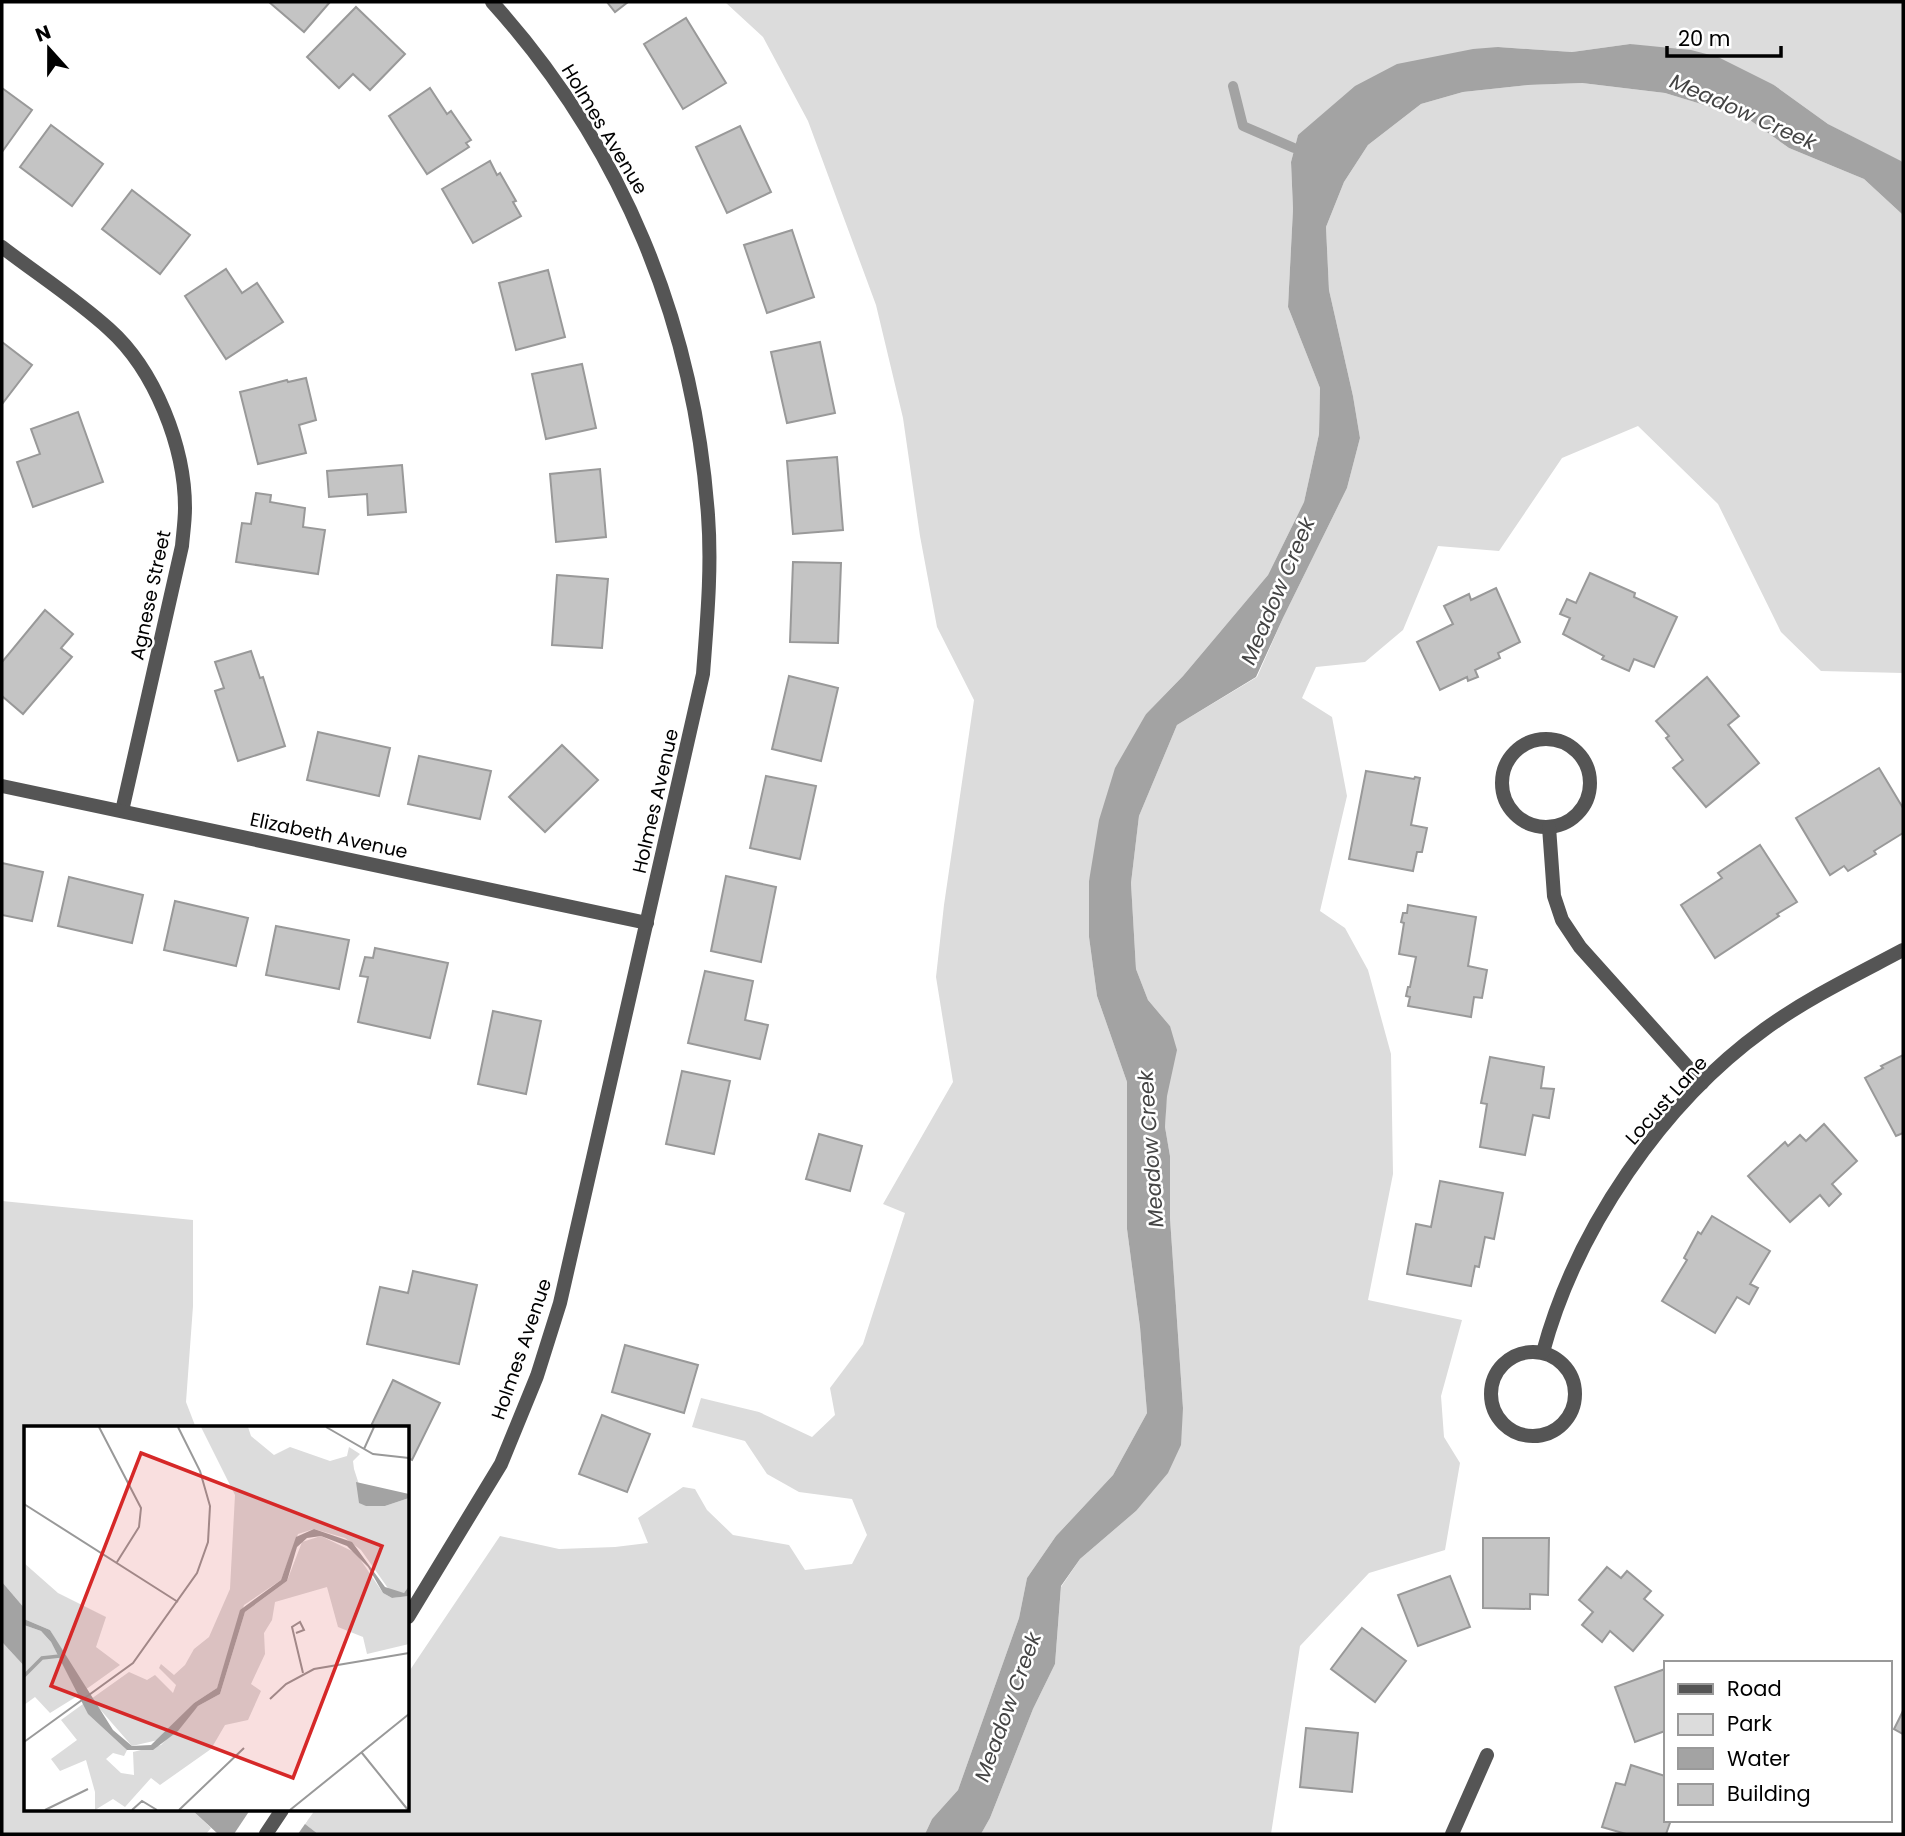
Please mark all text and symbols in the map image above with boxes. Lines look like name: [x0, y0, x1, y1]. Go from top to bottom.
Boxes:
north arrow: [14, 14, 84, 84]
scale bar: [1667, 14, 1781, 58]
text: N: [32, 18, 55, 49]
text: 20 m: [1678, 24, 1731, 53]
street label: Holmes Avenue: [555, 59, 654, 200]
water label: Meadow Creek: [1665, 66, 1822, 157]
water label: Meadow Creek: [1233, 512, 1322, 669]
street label: Agnese Street: [124, 528, 177, 662]
street label: Holmes Avenue: [626, 726, 685, 876]
street label: Elizabeth Avenue: [247, 806, 410, 865]
street label: Locust Lane: [1619, 1050, 1714, 1151]
water label: Meadow Creek: [1130, 1068, 1170, 1229]
street label: Holmes Avenue: [485, 1275, 558, 1423]
inset map: [24, 1426, 410, 1812]
water label: Meadow Creek: [967, 1627, 1048, 1786]
legend: [1664, 1661, 1891, 1822]
text: Road: [1727, 1674, 1782, 1703]
text: Park: [1727, 1709, 1772, 1738]
text: Water: [1727, 1744, 1790, 1773]
text: Building: [1727, 1779, 1811, 1808]

